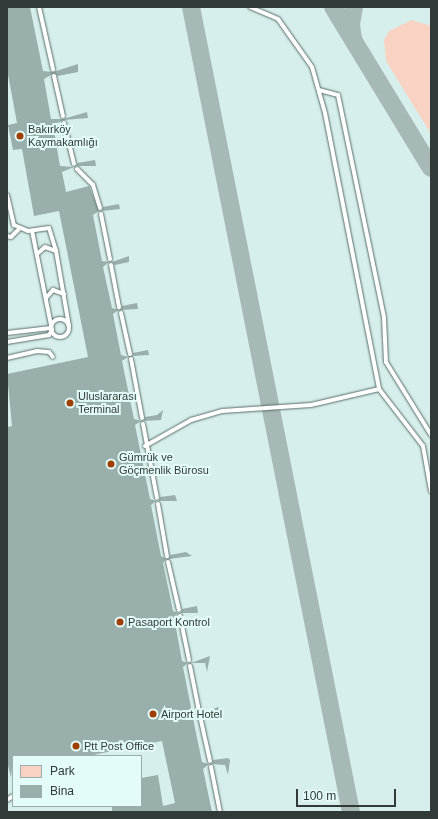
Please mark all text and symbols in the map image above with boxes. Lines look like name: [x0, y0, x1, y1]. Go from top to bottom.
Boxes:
place label: Bakırköy Kaymakamlığı: [28, 123, 98, 149]
marker: Bakırköy Kaymakamlığı: [15, 131, 25, 141]
place label: Uluslararası Terminal: [78, 390, 137, 416]
marker: Uluslararası Terminal: [65, 398, 75, 408]
place label: Gümrük ve Göçmenlik Bürosu: [119, 451, 209, 477]
marker: Gümrük ve Göçmenlik Bürosu: [106, 459, 116, 469]
place label: Pasaport Kontrol: [128, 615, 210, 629]
marker: Pasaport Kontrol: [115, 617, 125, 627]
place label: Airport Hotel: [161, 707, 222, 721]
marker: Airport Hotel: [148, 709, 158, 719]
place label: Ptt Post Office: [84, 739, 154, 753]
marker: Ptt Post Office: [71, 741, 81, 751]
legend: [12, 755, 142, 807]
text: Park: [50, 764, 75, 778]
scale bar: [298, 781, 398, 807]
text: Bina: [50, 784, 74, 798]
text: 100 m: [303, 789, 336, 803]

